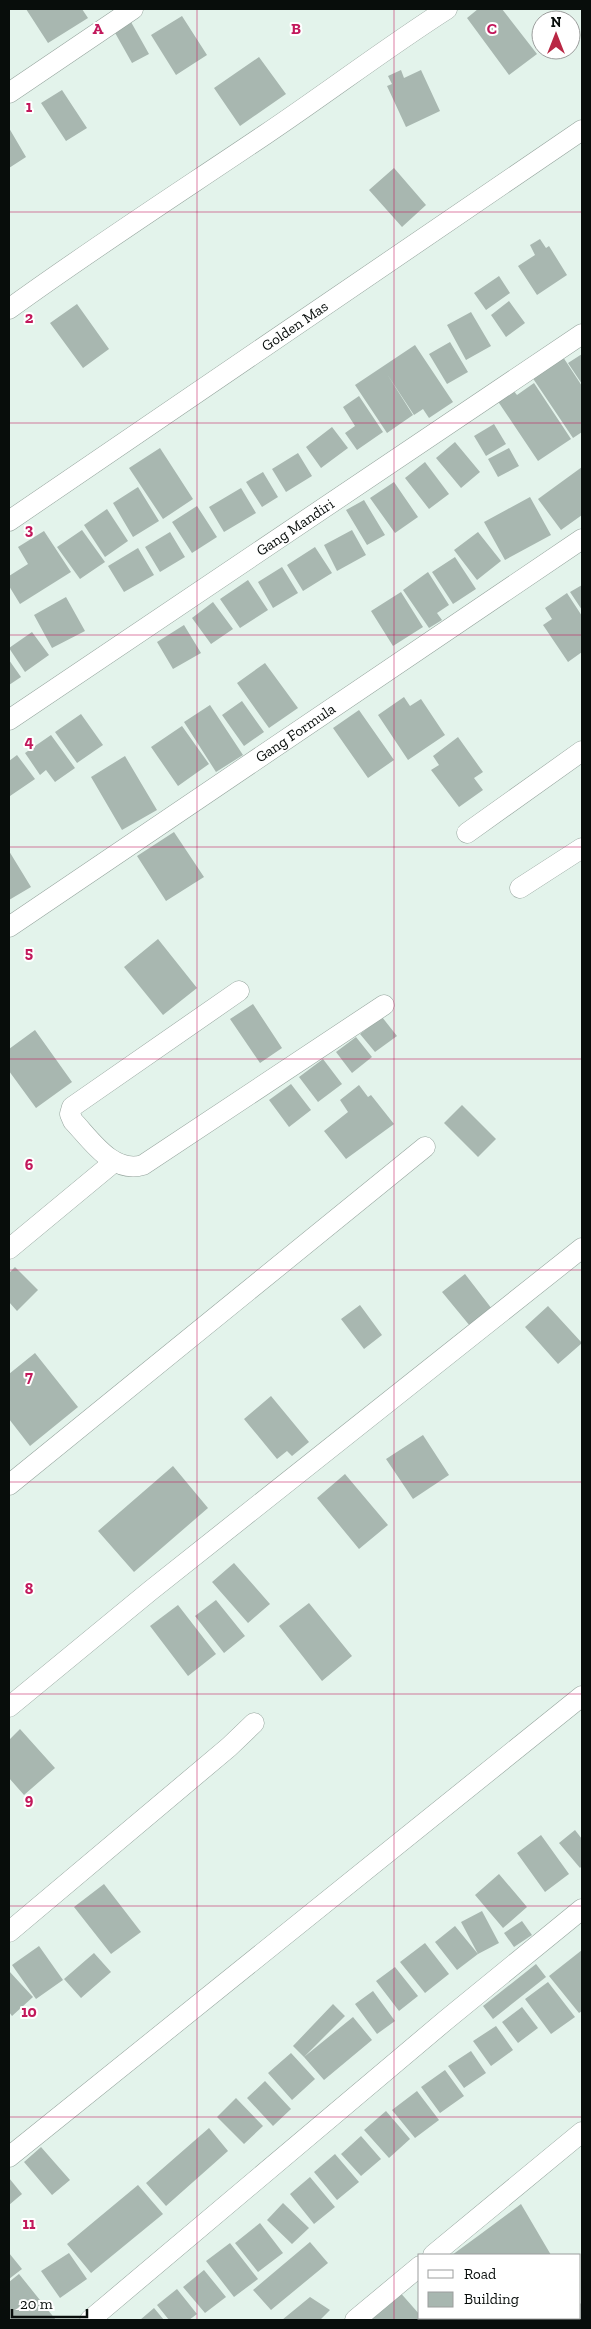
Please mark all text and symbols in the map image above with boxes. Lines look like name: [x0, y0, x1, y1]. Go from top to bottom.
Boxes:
north arrow: [531, 10, 581, 60]
text: N: [551, 14, 562, 31]
text: A: [93, 19, 104, 38]
text: B: [291, 19, 301, 38]
text: C: [487, 19, 497, 38]
text: 1: [26, 97, 33, 116]
street label: Golden Mas: [258, 297, 331, 355]
text: 2: [25, 308, 34, 327]
street label: Gang Mandiri: [253, 495, 337, 560]
text: 3: [25, 520, 34, 539]
street label: Gang Formula: [252, 700, 339, 766]
text: 4: [24, 732, 34, 751]
text: 5: [25, 943, 33, 962]
text: 6: [25, 1155, 34, 1174]
text: 7: [25, 1367, 33, 1386]
text: 8: [25, 1579, 34, 1598]
text: 9: [25, 1790, 34, 1809]
text: 10: [21, 2002, 37, 2021]
text: 11: [23, 2214, 36, 2233]
legend: [418, 2254, 581, 2319]
text: Road: [464, 2265, 497, 2283]
scale bar: [12, 2286, 88, 2318]
text: Building: [464, 2290, 519, 2308]
text: 20 m: [20, 2295, 53, 2313]

